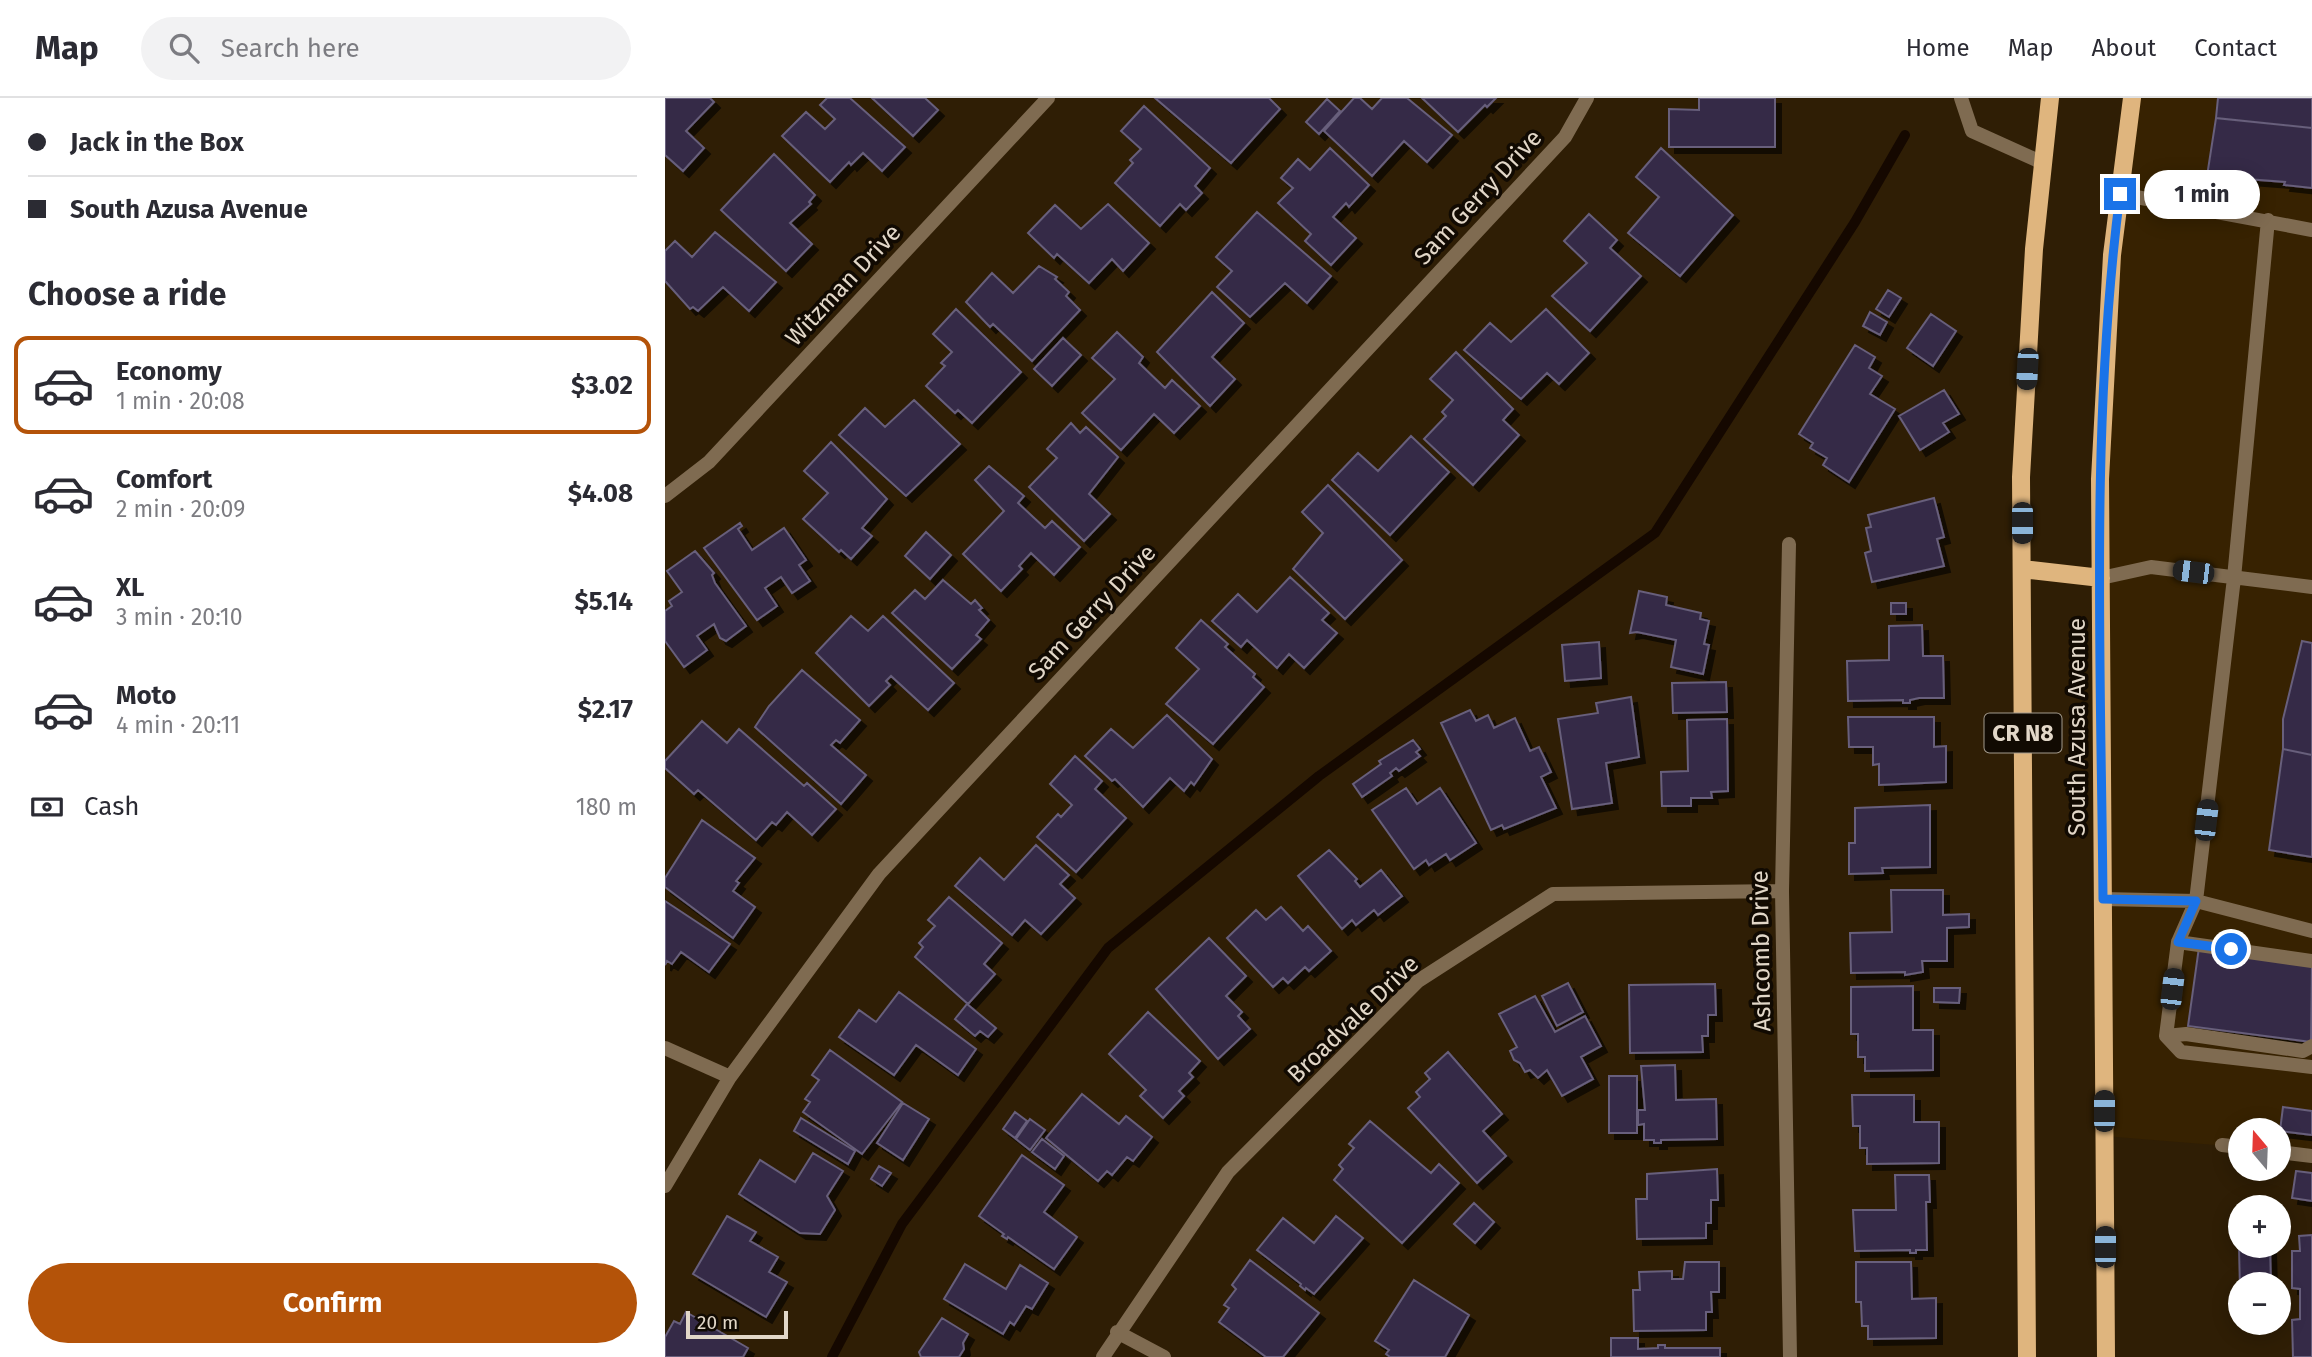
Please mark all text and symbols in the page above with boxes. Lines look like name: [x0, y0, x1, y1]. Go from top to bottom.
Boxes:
search box: [141, 17, 631, 80]
text: Map: [35, 28, 99, 68]
icon: search: [165, 29, 203, 67]
text: Search here: [221, 33, 360, 64]
text: Home: [1906, 34, 1970, 62]
text: Map: [2008, 34, 2054, 62]
text: About: [2092, 34, 2156, 62]
text: Contact: [2194, 34, 2277, 62]
street label: Sam Gerry Drive: [1408, 124, 1548, 270]
text: Jack in the Box: [70, 127, 244, 158]
callout: 1 min: [2145, 170, 2260, 218]
route end: [2104, 178, 2136, 210]
text: 1 min: [2174, 180, 2230, 208]
text: South Azusa Avenue: [70, 194, 308, 225]
street label: Witzman Drive: [780, 218, 906, 352]
text: Choose a ride: [28, 275, 226, 313]
car: [2016, 347, 2039, 391]
icon: car: [32, 354, 95, 417]
text: Economy: [116, 356, 222, 387]
text: $3.02: [571, 370, 633, 401]
text: 1 min · 20:08: [116, 387, 245, 415]
icon: car: [32, 462, 95, 525]
text: Comfort: [116, 464, 212, 495]
text: $4.08: [568, 478, 633, 509]
text: 2 min · 20:09: [116, 495, 245, 523]
car: [2012, 502, 2033, 544]
street label: Sam Gerry Drive: [1022, 539, 1162, 685]
car: [2171, 559, 2216, 585]
icon: car: [32, 570, 95, 633]
text: XL: [116, 572, 144, 603]
text: $5.14: [574, 586, 633, 617]
text: 3 min · 20:10: [116, 603, 243, 631]
street label: South Azusa Avenue: [2063, 618, 2091, 836]
icon: car: [32, 678, 95, 741]
text: Moto: [116, 680, 176, 711]
text: $2.17: [578, 694, 633, 725]
text: 4 min · 20:11: [116, 711, 240, 739]
road number: CR N8: [1985, 713, 2061, 752]
icon: cash: [28, 788, 66, 826]
text: Cash: [84, 791, 140, 822]
text: 180 m: [576, 793, 637, 821]
car: [2194, 798, 2219, 842]
street label: Ashcomb Drive: [1746, 870, 1776, 1032]
route start: [2215, 933, 2247, 965]
street label: Broadvale Drive: [1282, 949, 1424, 1089]
car: [2160, 967, 2185, 1011]
car: [2094, 1090, 2115, 1132]
north arrow: [2228, 1118, 2291, 1181]
map controls: [2228, 1118, 2291, 1335]
button: +: [2228, 1195, 2291, 1258]
car: [2095, 1226, 2116, 1268]
button: Confirm: [28, 1263, 637, 1343]
button: −: [2228, 1272, 2291, 1335]
scale bar: [686, 1308, 787, 1340]
text: 20 m: [697, 1311, 738, 1334]

